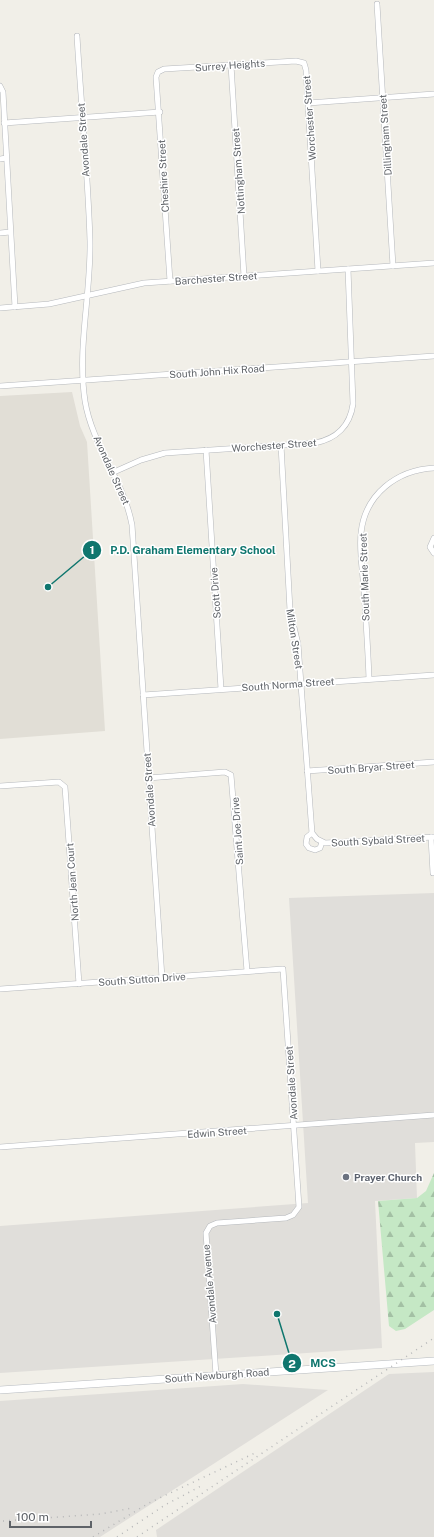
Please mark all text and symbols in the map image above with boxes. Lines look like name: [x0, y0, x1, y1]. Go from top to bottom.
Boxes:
street label: Surrey Heights: [195, 57, 265, 73]
street label: Worchester Street: [300, 75, 318, 161]
street label: Dillingham Street: [376, 94, 394, 176]
street label: Avondale Street: [74, 102, 92, 178]
street label: Nottingham Street: [229, 127, 247, 214]
street label: Cheshire Street: [155, 139, 171, 213]
street label: Barchester Street: [174, 269, 258, 287]
street label: South John Hix Road: [169, 362, 265, 380]
street label: Avondale Street: [91, 434, 133, 507]
street label: Worchester Street: [231, 436, 317, 454]
street label: South Marie Street: [356, 533, 372, 621]
callout: P.D. Graham Elementary School: [82, 539, 284, 562]
text: 1: [89, 543, 95, 557]
text: P.D. Graham Elementary School: [110, 544, 276, 556]
street label: Scott Drive: [207, 567, 223, 619]
street label: Milton Street: [284, 608, 306, 670]
street label: South Norma Street: [241, 675, 335, 693]
street label: Avondale Street: [140, 752, 158, 828]
street label: South Bryar Street: [327, 758, 415, 776]
street label: Saint Joe Drive: [229, 796, 245, 865]
street label: South Sybald Street: [331, 832, 425, 848]
street label: North Jean Court: [63, 842, 81, 921]
street label: South Sutton Drive: [98, 970, 186, 988]
street label: Avondale Street: [282, 1045, 300, 1121]
street label: Edwin Street: [187, 1124, 247, 1140]
place label: Prayer Church: [354, 1171, 422, 1183]
marker: Prayer Church: [341, 1172, 351, 1182]
street label: Avondale Avenue: [200, 1244, 218, 1324]
callout: MCS: [282, 1352, 344, 1375]
text: 2: [288, 1357, 296, 1371]
text: MCS: [310, 1357, 336, 1369]
street label: South Newburgh Road: [164, 1365, 270, 1385]
scale bar: [10, 1503, 91, 1529]
text: 100 m: [16, 1510, 49, 1524]

